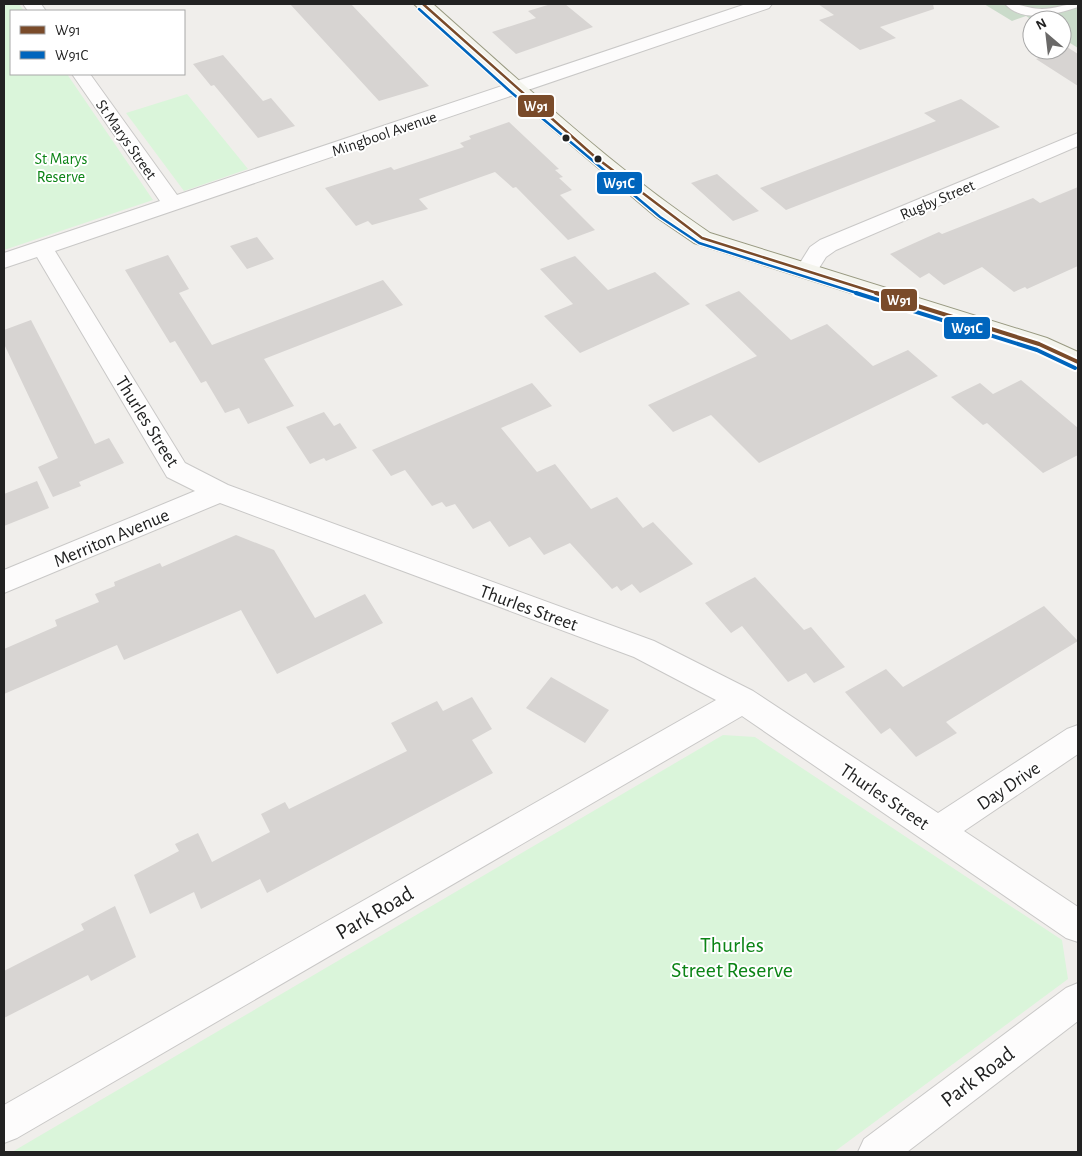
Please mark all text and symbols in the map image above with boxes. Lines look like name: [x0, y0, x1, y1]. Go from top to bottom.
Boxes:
legend: [10, 10, 185, 75]
north arrow: [1022, 10, 1072, 60]
text: N: [1034, 16, 1049, 33]
text: W91: [55, 23, 81, 38]
text: W91C: [55, 48, 89, 63]
line badge: W91: [517, 94, 555, 118]
street label: St Marys Street: [92, 97, 160, 183]
text: W91: [524, 100, 548, 114]
street label: Mingbool Avenue: [330, 109, 439, 159]
unlabelled marker: [561, 133, 571, 143]
park label: St Marys Reserve: [34, 151, 88, 185]
unlabelled marker: [593, 154, 603, 164]
line badge: W91C: [596, 171, 643, 195]
text: W91C: [603, 177, 636, 191]
street label: Rugby Street: [898, 177, 978, 224]
line badge: W91: [880, 288, 918, 312]
text: W91: [887, 294, 911, 308]
line badge: W91C: [943, 316, 991, 340]
text: W91C: [951, 322, 984, 336]
street label: Thurles Street: [111, 373, 182, 471]
street label: Merriton Avenue: [51, 506, 172, 571]
street label: Thurles Street: [477, 582, 580, 635]
street label: Day Drive: [974, 758, 1044, 814]
street label: Thurles Street: [836, 761, 932, 834]
street label: Park Road: [332, 882, 417, 944]
park label: Thurles Street Reserve: [671, 934, 793, 981]
street label: Park Road: [937, 1042, 1018, 1111]

